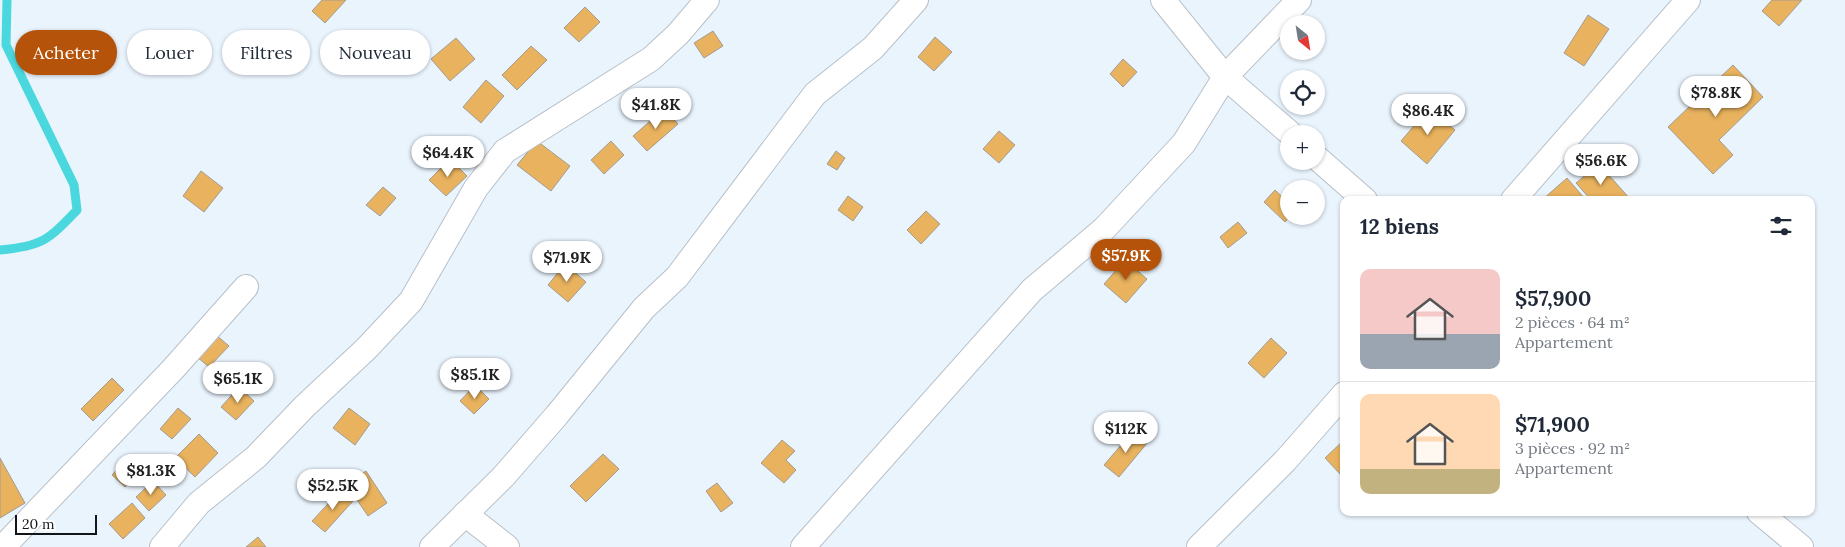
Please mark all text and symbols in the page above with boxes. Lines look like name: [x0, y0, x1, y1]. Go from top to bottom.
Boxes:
north arrow: [1280, 15, 1325, 60]
map controls: [1280, 15, 1325, 225]
chip: Acheter: [15, 30, 117, 75]
chip: Louer: [127, 30, 212, 75]
chip: Filtres: [222, 30, 310, 75]
chip: Nouveau: [320, 30, 430, 75]
button: locate: [1280, 70, 1325, 115]
pin: $78.8K: [1675, 76, 1757, 118]
text: $78.8K: [1691, 82, 1741, 102]
pin: $41.8K: [615, 88, 697, 130]
text: $41.8K: [632, 94, 680, 114]
pin: $86.4K: [1387, 94, 1469, 136]
text: $86.4K: [1402, 100, 1454, 120]
button: +: [1280, 125, 1325, 170]
pin: $64.4K: [407, 136, 489, 178]
text: $64.4K: [422, 142, 474, 162]
pin: $56.6K: [1560, 144, 1642, 186]
text: $56.6K: [1575, 150, 1627, 170]
button: −: [1280, 180, 1325, 225]
icon: filters: [1767, 212, 1795, 240]
text: 12 biens: [1360, 213, 1439, 240]
pin: $57.9K: [1085, 238, 1167, 281]
pin: $71.9K: [526, 240, 608, 283]
text: $57.9K: [1102, 245, 1150, 265]
text: $71.9K: [543, 247, 591, 267]
text: $57,900: [1515, 285, 1591, 312]
icon: home: [1400, 289, 1460, 349]
text: 2 pièces · 64 m²: [1515, 312, 1630, 332]
text: Appartement: [1515, 332, 1613, 352]
pin: $85.1K: [434, 358, 516, 400]
pin: $65.1K: [197, 362, 279, 404]
text: $85.1K: [451, 364, 499, 384]
text: $65.1K: [214, 368, 262, 388]
text: $71,900: [1515, 411, 1590, 438]
pin: $112K: [1091, 412, 1161, 454]
icon: home: [1400, 414, 1460, 474]
text: $112K: [1105, 418, 1147, 438]
text: 3 pièces · 92 m²: [1515, 438, 1630, 458]
pin: $81.3K: [110, 454, 192, 496]
text: Appartement: [1515, 458, 1613, 478]
text: $81.3K: [126, 460, 176, 480]
pin: $52.5K: [292, 468, 374, 511]
text: $52.5K: [308, 475, 358, 495]
scale bar: [15, 512, 98, 535]
text: 20 m: [22, 515, 54, 533]

